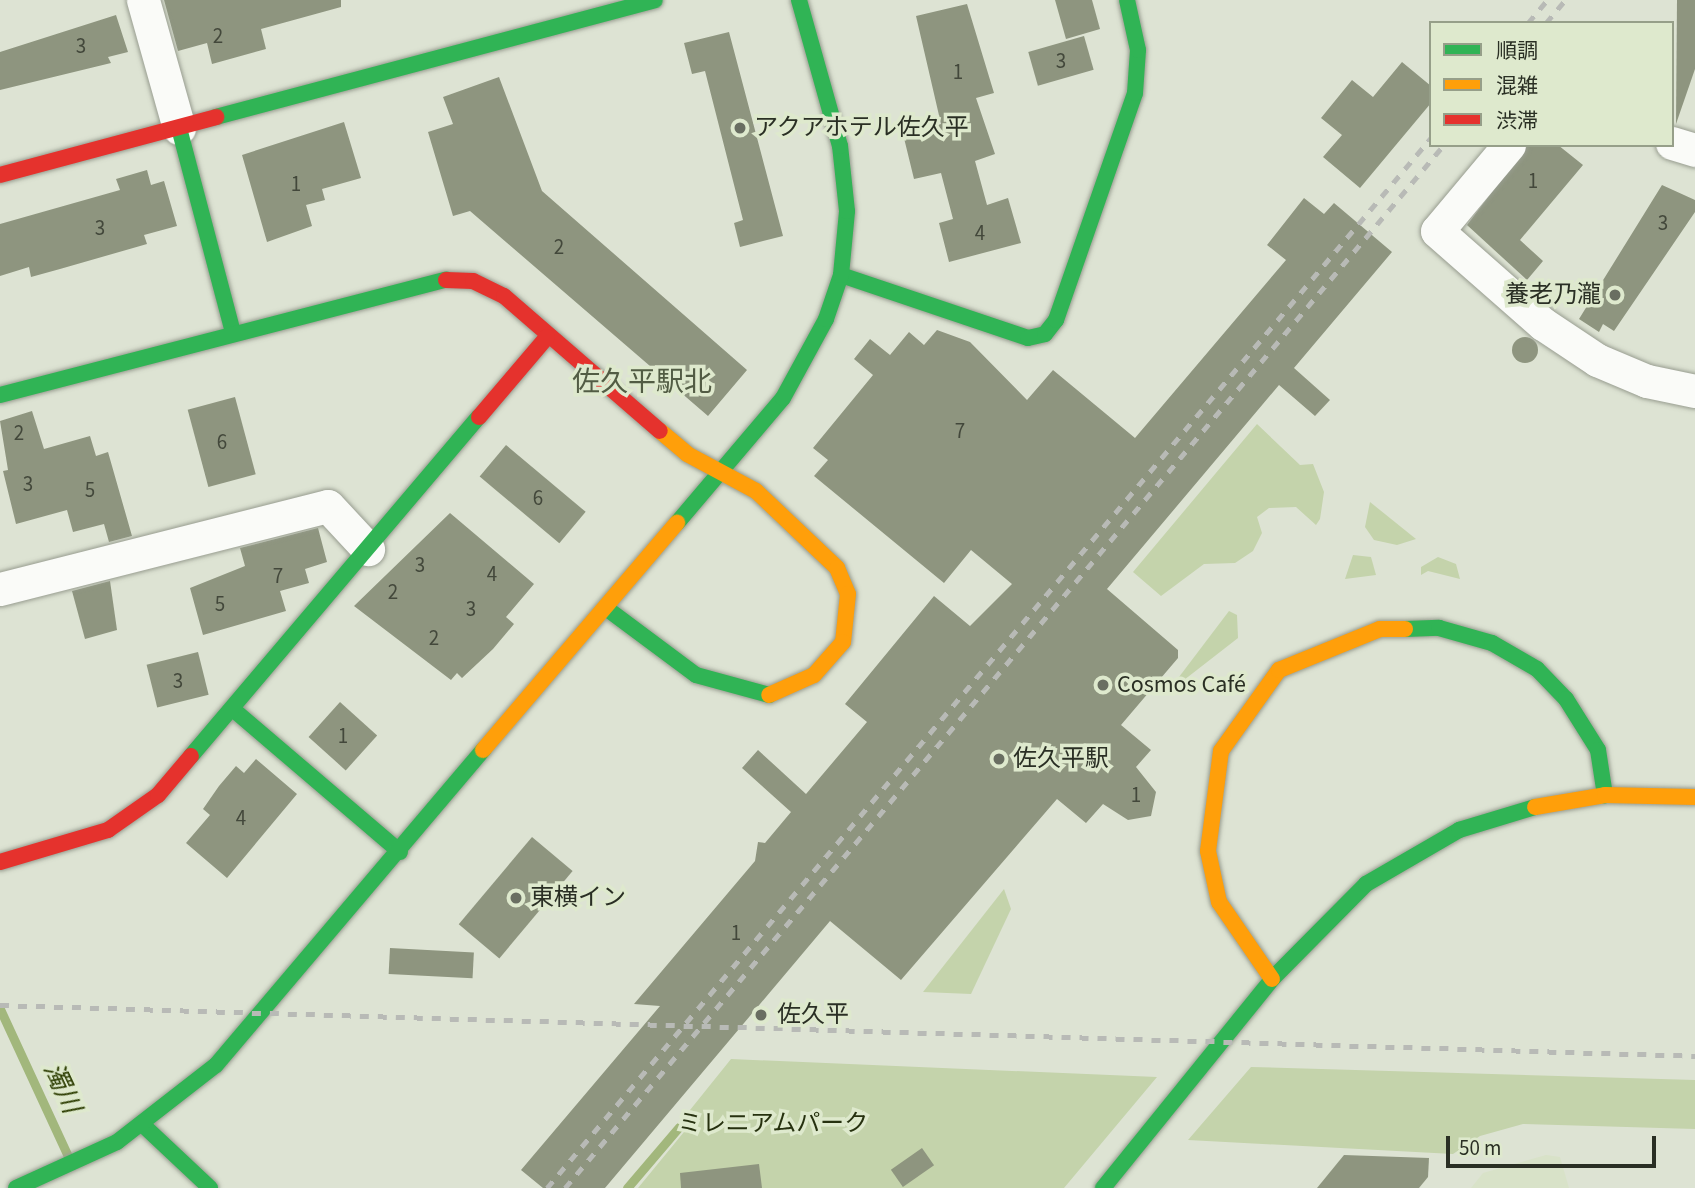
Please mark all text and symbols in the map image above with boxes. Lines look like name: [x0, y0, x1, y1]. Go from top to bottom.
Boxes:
legend: [1429, 21, 1674, 147]
house number: 2: [213, 23, 223, 49]
house number: 3: [76, 33, 86, 59]
text: 順調: [1496, 36, 1538, 66]
house number: 3: [1056, 48, 1066, 74]
house number: 1: [953, 59, 963, 85]
text: 混雑: [1496, 71, 1538, 101]
text: 渋滞: [1496, 106, 1538, 136]
place label: アクアホテル佐久平: [754, 114, 970, 142]
marker: アクアホテル佐久平: [732, 120, 748, 136]
house number: 1: [1528, 168, 1538, 194]
house number: 1: [291, 171, 301, 197]
house number: 3: [1658, 210, 1668, 236]
house number: 3: [95, 215, 105, 241]
house number: 4: [975, 220, 985, 246]
house number: 2: [554, 234, 564, 260]
place label: 養老乃瀧: [1505, 281, 1601, 309]
marker: 養老乃瀧: [1607, 287, 1623, 303]
district label: 佐久平駅北: [572, 365, 712, 399]
house number: 7: [955, 418, 965, 444]
house number: 2: [14, 420, 24, 446]
house number: 6: [217, 429, 227, 455]
house number: 3: [23, 471, 33, 497]
house number: 5: [85, 477, 95, 503]
house number: 6: [533, 485, 543, 511]
house number: 3: [415, 552, 425, 578]
house number: 4: [487, 561, 497, 587]
house number: 7: [273, 563, 283, 589]
house number: 2: [388, 579, 398, 605]
house number: 5: [215, 591, 225, 617]
house number: 3: [466, 596, 476, 622]
house number: 2: [429, 625, 439, 651]
house number: 3: [173, 668, 183, 694]
place label: Cosmos Café: [1117, 671, 1246, 699]
marker: Cosmos Café: [1095, 677, 1111, 693]
house number: 1: [338, 723, 348, 749]
place label: 佐久平駅: [1013, 745, 1109, 773]
marker: 佐久平駅: [991, 751, 1007, 767]
house number: 1: [1131, 782, 1141, 808]
house number: 4: [236, 805, 246, 831]
place label: 東横イン: [530, 884, 626, 912]
marker: 東横イン: [508, 890, 524, 906]
house number: 1: [731, 920, 741, 946]
place label: 佐久平: [777, 1001, 849, 1029]
marker: 佐久平: [751, 1005, 771, 1025]
water label: 濁川: [37, 1058, 87, 1118]
park label: ミレニアムパーク: [677, 1110, 869, 1138]
scale bar: [1450, 1122, 1660, 1166]
text: 50 m: [1459, 1133, 1501, 1163]

